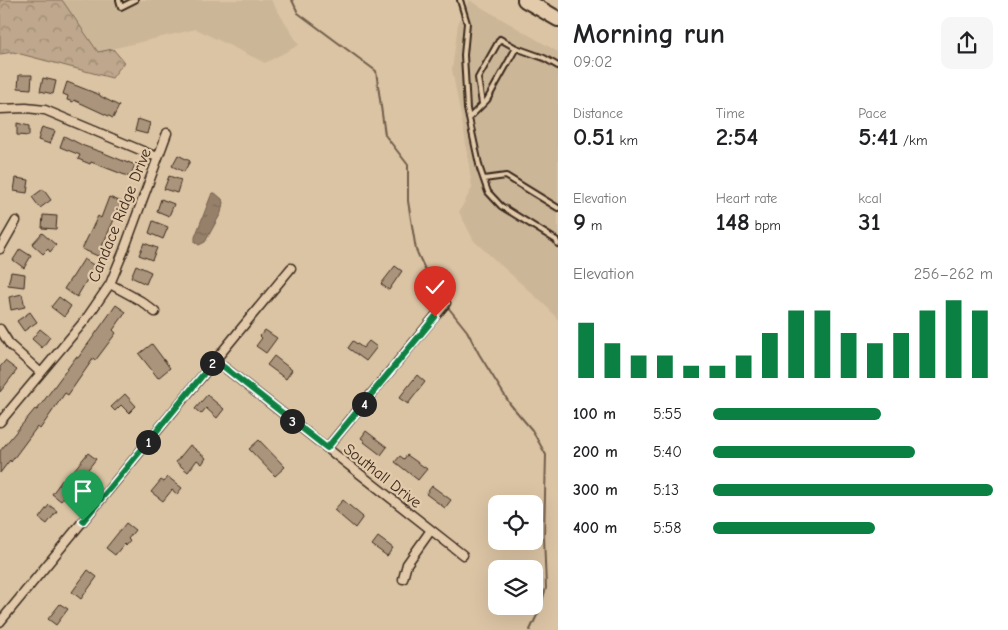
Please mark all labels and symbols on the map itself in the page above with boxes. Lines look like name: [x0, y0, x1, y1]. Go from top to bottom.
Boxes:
street label: Candace Ridge Drive: [85, 146, 155, 285]
pin: [414, 266, 456, 317]
pin: 2: [200, 350, 224, 376]
pin: 4: [352, 392, 376, 416]
pin: 3: [280, 408, 304, 434]
pin: 1: [136, 430, 160, 454]
street label: Southall Drive: [340, 440, 425, 512]
pin: [62, 470, 104, 521]

